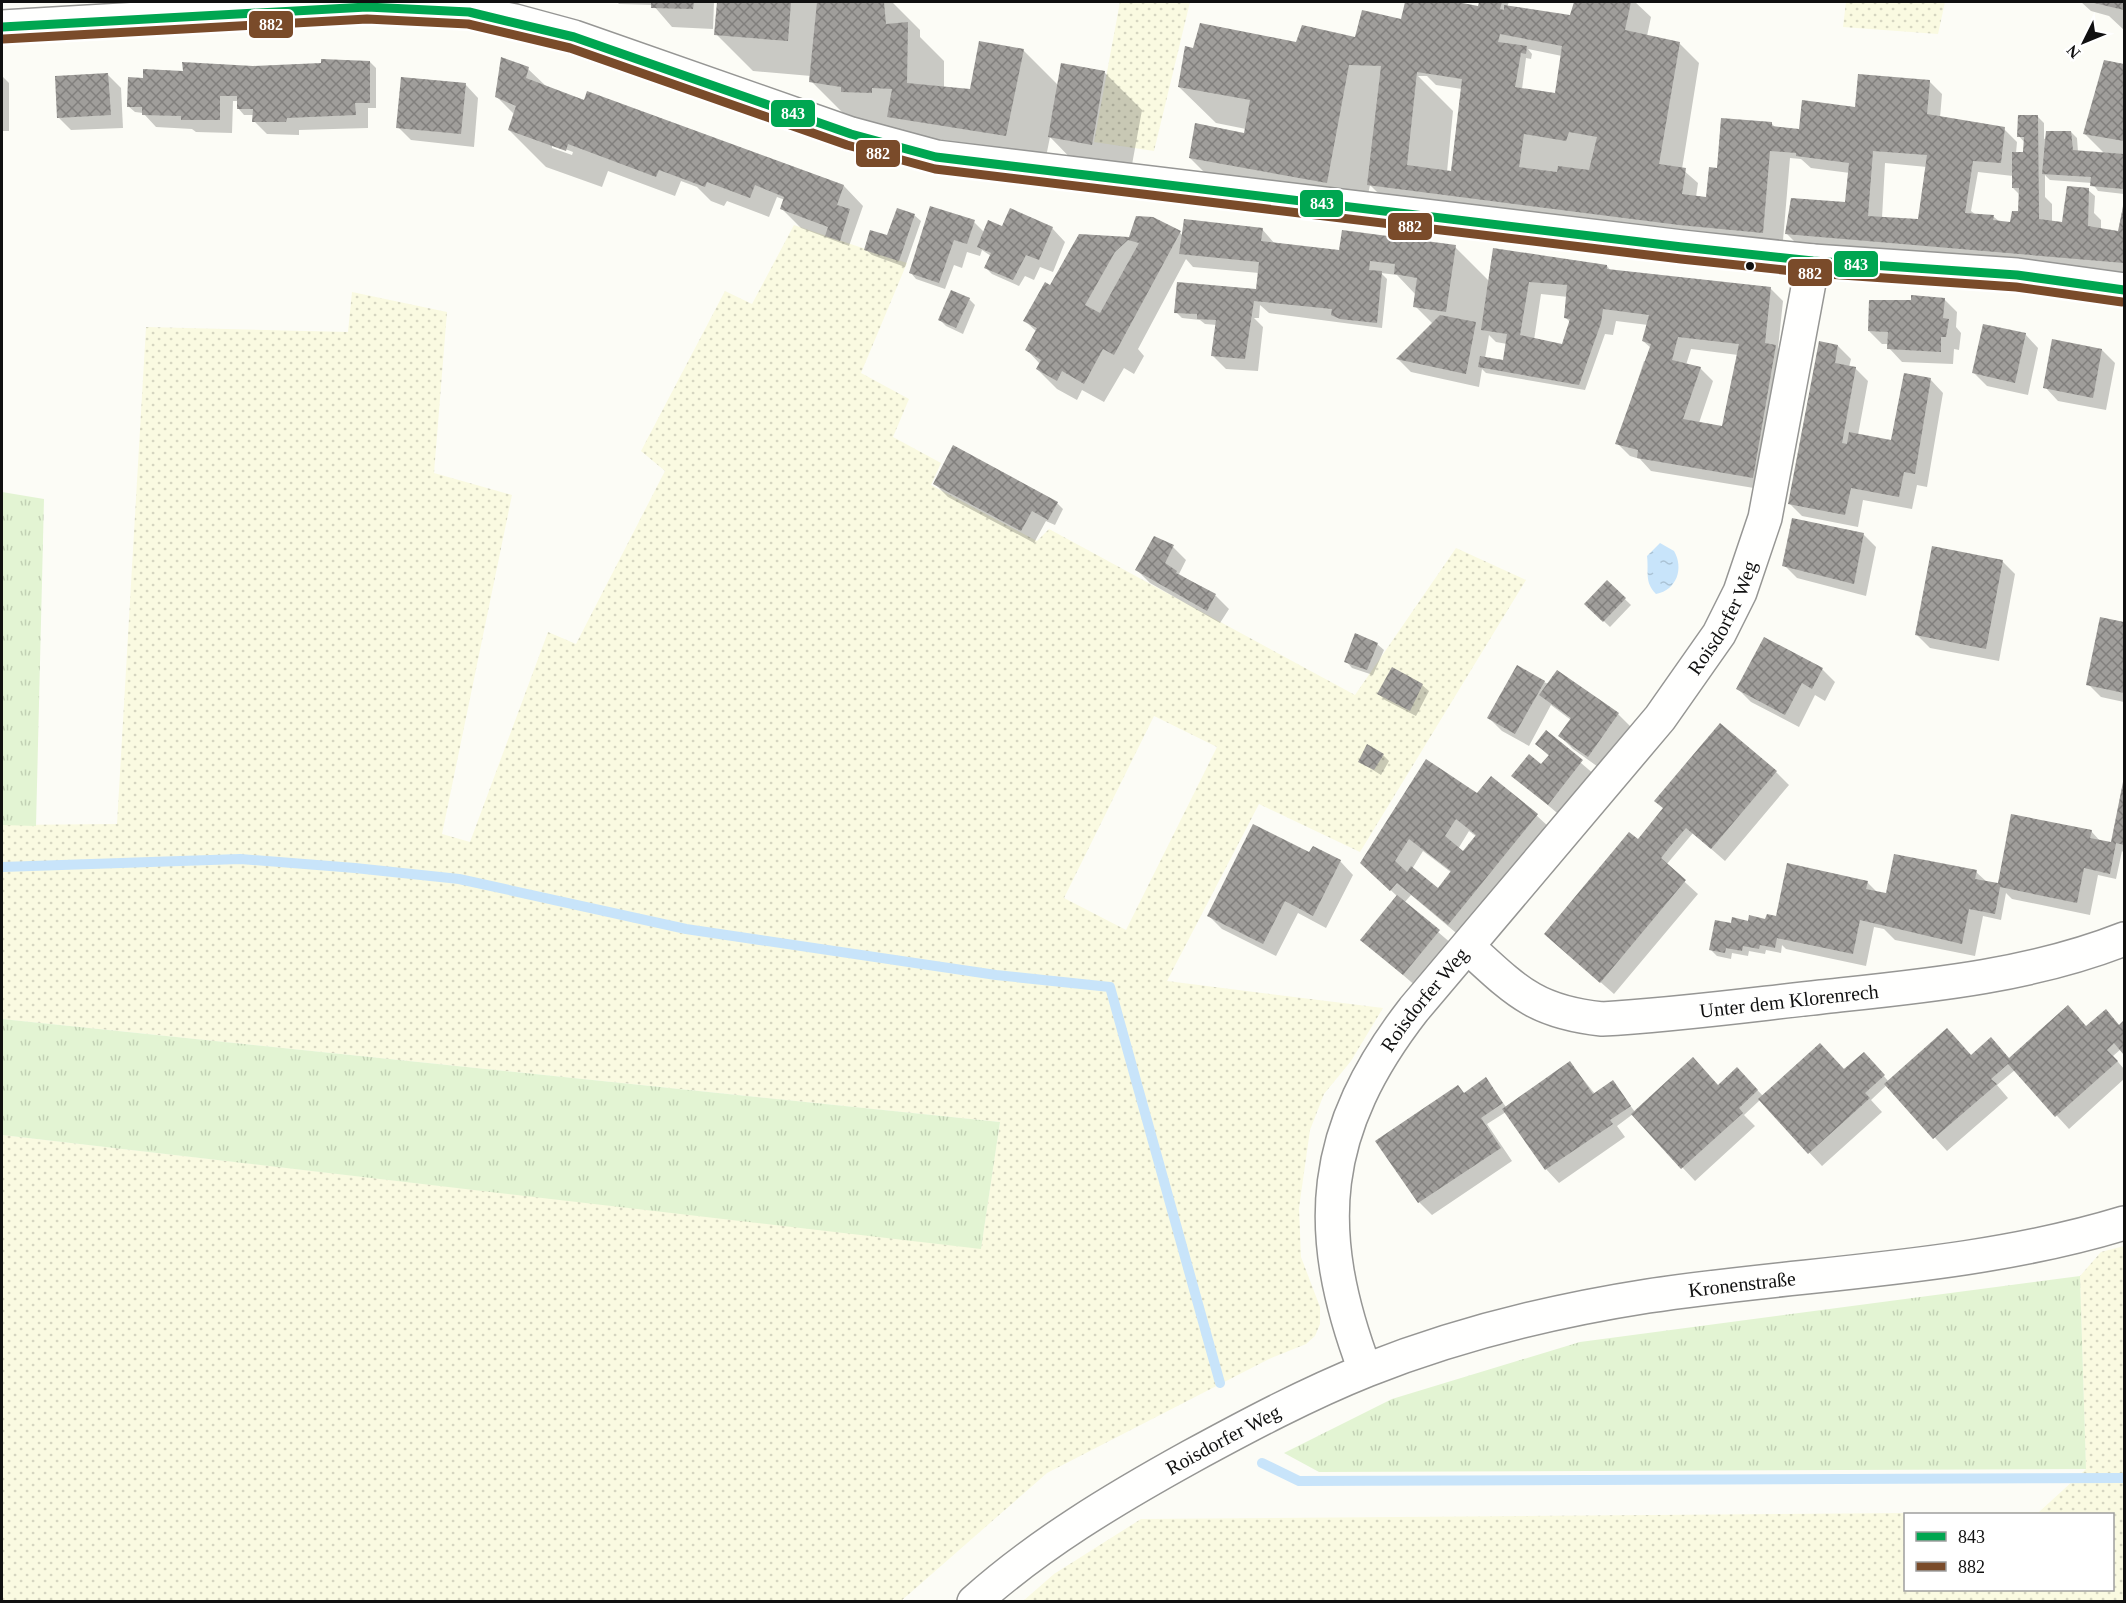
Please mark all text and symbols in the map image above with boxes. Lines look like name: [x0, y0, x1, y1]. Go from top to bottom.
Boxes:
line badge: 882: [248, 10, 294, 39]
north arrow: [2054, 12, 2114, 72]
text: 882: [259, 16, 283, 33]
text: N: [2063, 42, 2084, 62]
line badge: 843: [770, 99, 816, 128]
text: 843: [781, 105, 805, 122]
line badge: 882: [855, 139, 901, 168]
text: 882: [866, 145, 890, 162]
line badge: 843: [1299, 189, 1344, 218]
text: 843: [1310, 195, 1334, 212]
line badge: 882: [1387, 212, 1433, 241]
text: 882: [1398, 218, 1422, 235]
line badge: 843: [1833, 250, 1879, 278]
text: 843: [1844, 256, 1868, 273]
line badge: 882: [1787, 258, 1833, 287]
unlabelled marker: [1744, 260, 1756, 272]
text: 882: [1798, 265, 1822, 282]
street label: Roisdorfer Weg: [1683, 558, 1762, 679]
street label: Roisdorfer Weg: [1376, 943, 1473, 1055]
street label: Unter dem Klorenrech: [1698, 980, 1880, 1022]
street label: Kronenstraße: [1687, 1267, 1797, 1301]
street label: Roisdorfer Weg: [1162, 1400, 1284, 1479]
legend: [1904, 1513, 2114, 1591]
text: 843: [1958, 1527, 1985, 1547]
text: 882: [1958, 1557, 1985, 1577]

